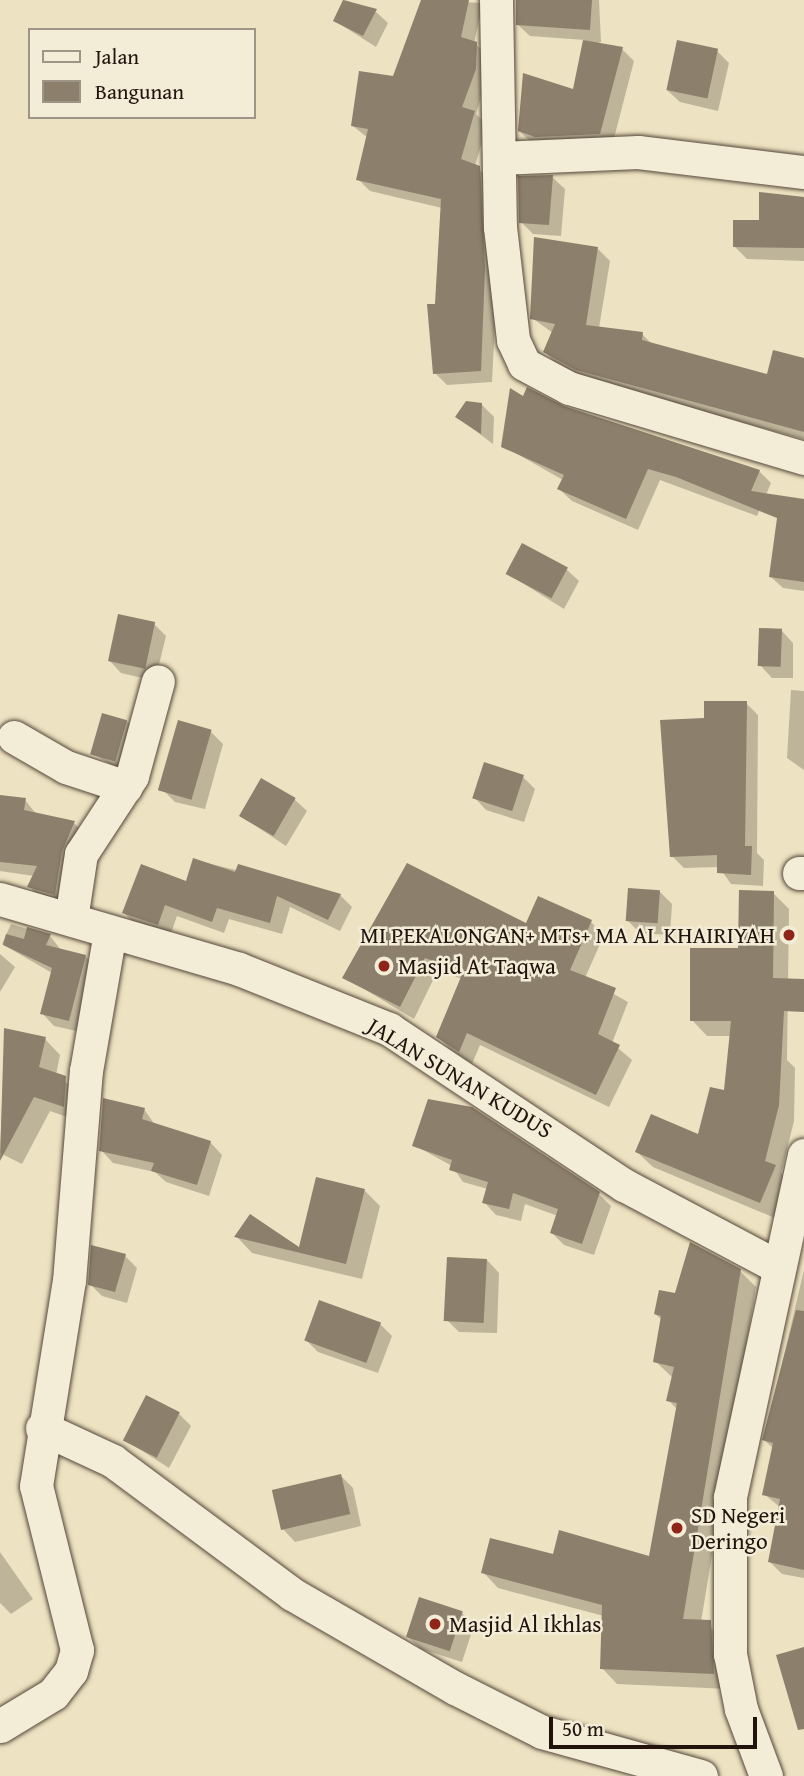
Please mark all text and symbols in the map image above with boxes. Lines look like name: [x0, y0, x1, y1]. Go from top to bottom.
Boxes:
legend: [28, 28, 256, 119]
text: Jalan: [95, 41, 139, 72]
text: Bangunan: [95, 76, 184, 107]
place label: MI PEKALONGAN+ MTs+ MA AL KHAIRIYAH: [360, 921, 775, 949]
marker: MI PEKALONGAN+ MTs+ MA AL KHAIRIYAH: [781, 927, 797, 943]
place label: Masjid At Taqwa: [398, 952, 556, 980]
marker: Masjid At Taqwa: [376, 958, 392, 974]
street label: JALAN SUNAN KUDUS: [362, 1012, 558, 1144]
place label: SD Negeri Deringo: [691, 1501, 785, 1555]
marker: SD Negeri Deringo: [669, 1520, 685, 1536]
place label: Masjid Al Ikhlas: [449, 1610, 601, 1638]
marker: Masjid Al Ikhlas: [427, 1616, 443, 1632]
scale bar: [552, 1702, 760, 1746]
text: 50 m: [562, 1713, 604, 1744]

